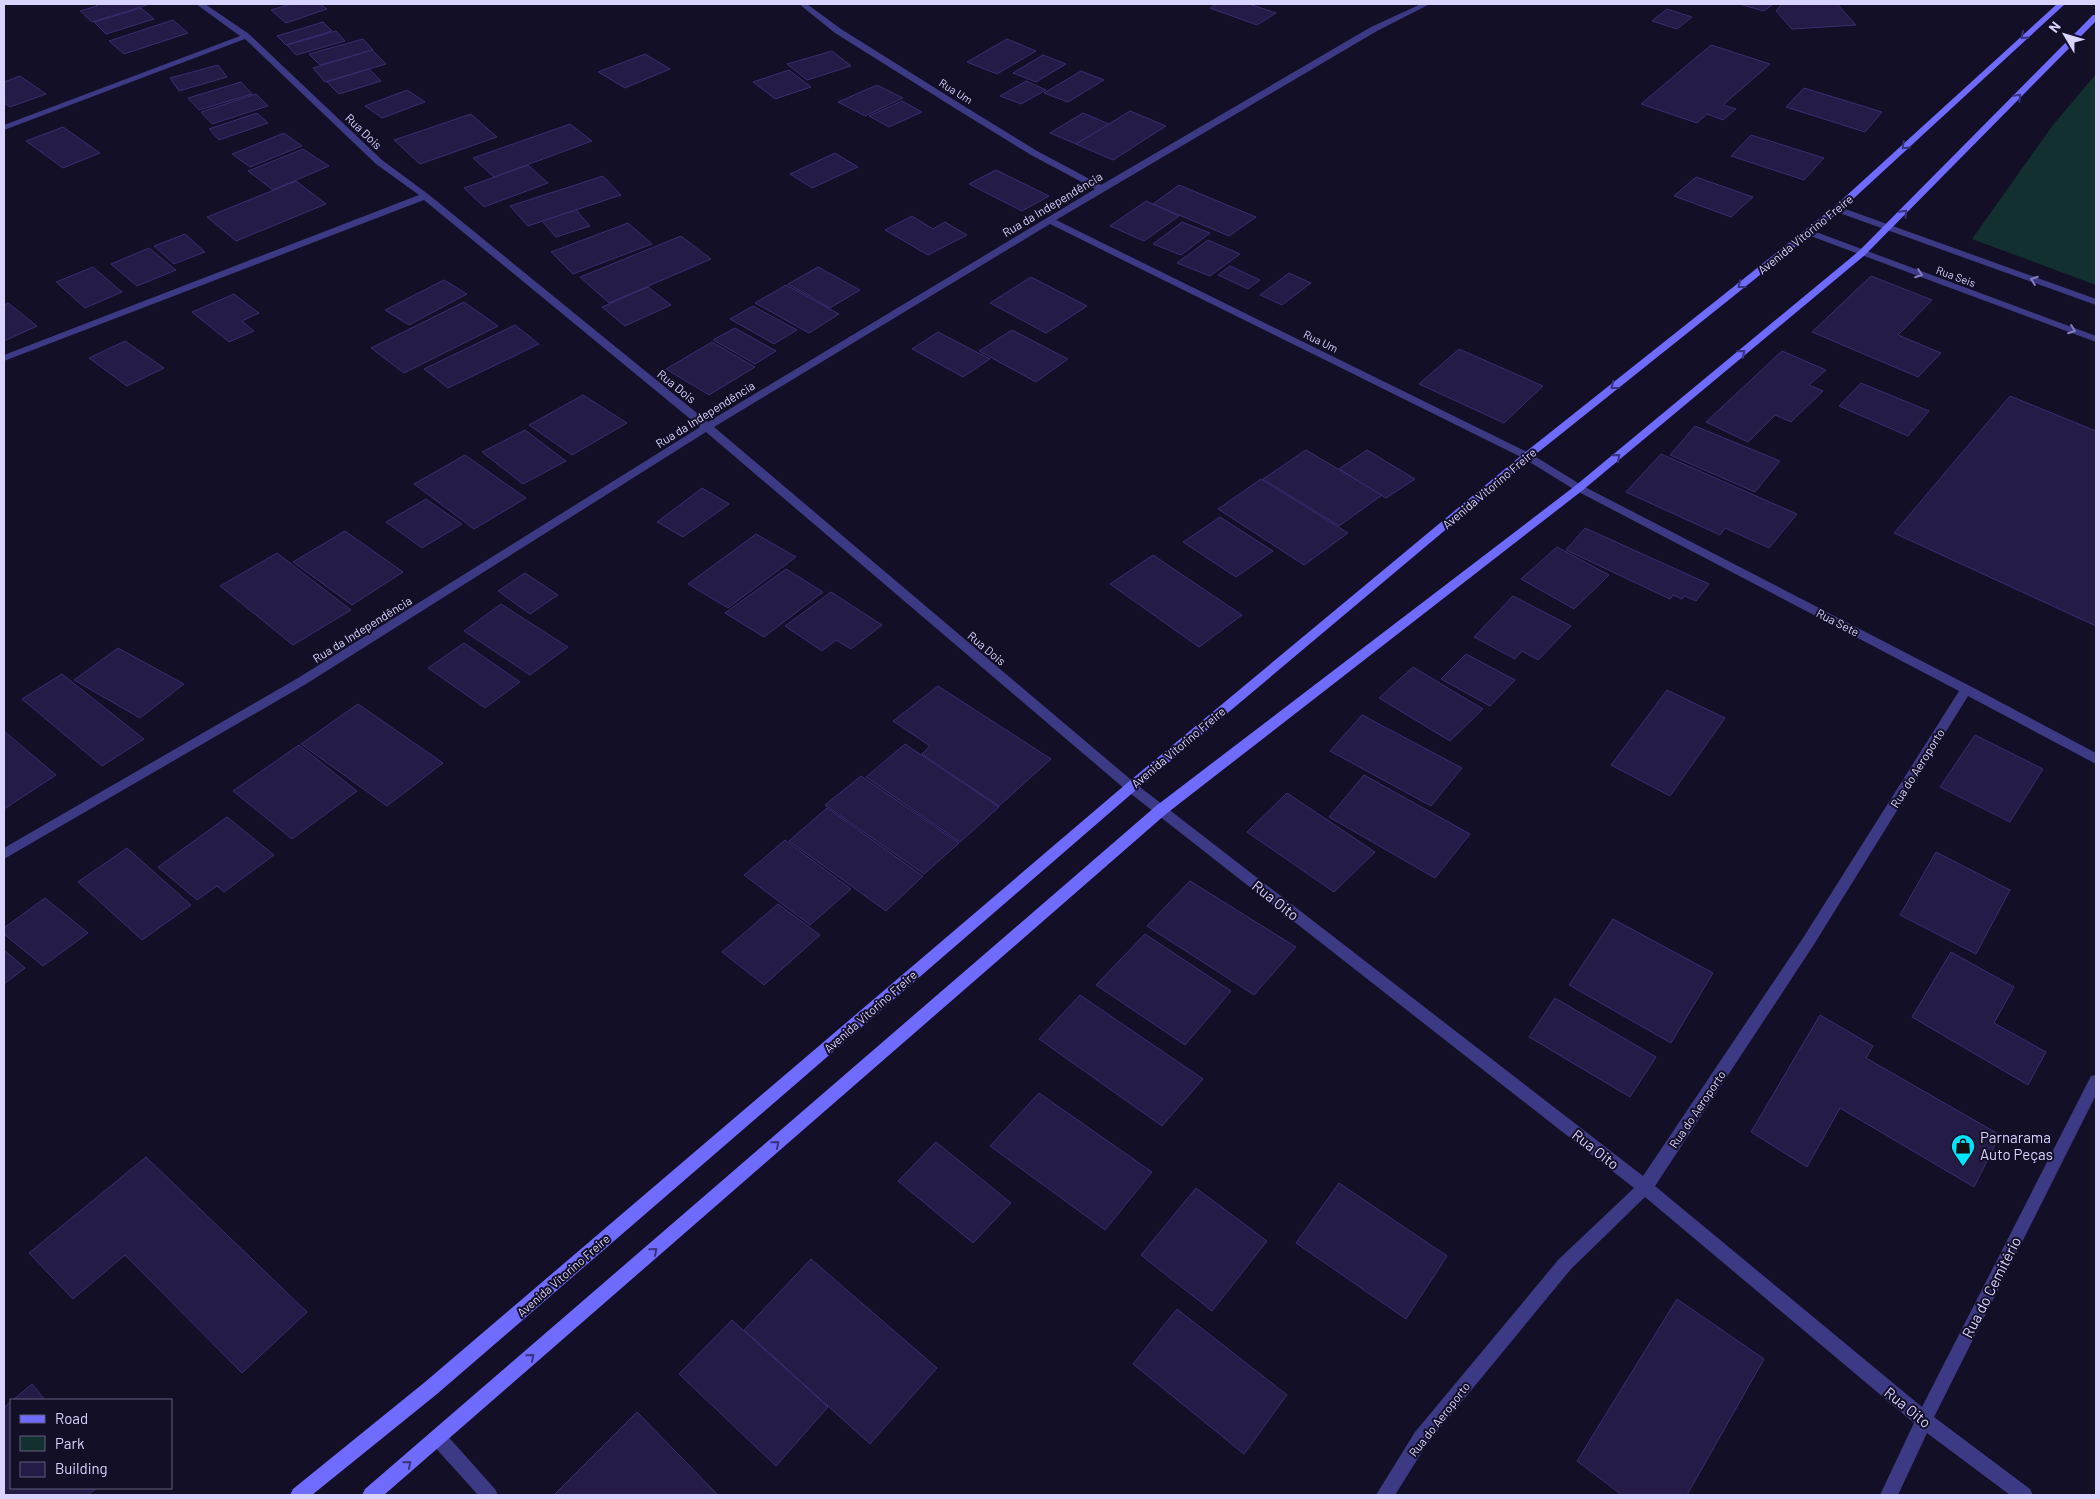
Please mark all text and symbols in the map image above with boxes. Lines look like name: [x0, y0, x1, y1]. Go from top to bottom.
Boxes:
north arrow: [2040, 10, 2090, 60]
text: N: [2045, 18, 2064, 36]
one-way arrow: [2021, 30, 2030, 39]
street label: Rua Um: [937, 76, 975, 106]
one-way arrow: [2012, 94, 2021, 103]
street label: Rua Dois: [343, 110, 385, 152]
one-way arrow: [1902, 140, 1911, 149]
street label: Rua da Independência: [1000, 169, 1104, 239]
street label: Avenida Vitorino Freire: [1755, 191, 1855, 277]
one-way arrow: [1898, 209, 1907, 218]
street label: Rua Seis: [1935, 263, 1977, 289]
one-way arrow: [1915, 268, 1923, 278]
one-way arrow: [2030, 275, 2039, 285]
one-way arrow: [1738, 280, 1747, 288]
one-way arrow: [2067, 324, 2076, 334]
street label: Rua Um: [1302, 327, 1340, 355]
one-way arrow: [1736, 350, 1745, 359]
street label: Rua Dois: [655, 366, 699, 406]
street label: Rua da Independência: [653, 378, 757, 450]
one-way arrow: [1611, 381, 1620, 389]
street label: Avenida Vitorino Freire: [1439, 445, 1539, 531]
one-way arrow: [1611, 454, 1620, 463]
street label: Rua da Independência: [310, 593, 414, 665]
street label: Rua Sete: [1814, 605, 1862, 639]
street label: Rua Dois: [965, 628, 1009, 668]
street label: Avenida Vitorino Freire: [1128, 704, 1228, 790]
street label: Rua do Aeroporto: [1887, 726, 1947, 810]
street label: Rua Oito: [1249, 876, 1303, 924]
street label: Avenida Vitorino Freire: [821, 967, 919, 1055]
street label: Rua do Aeroporto: [1666, 1068, 1728, 1150]
street label: Rua Oito: [1569, 1125, 1623, 1173]
place label: Parnarama Auto Peças: [1980, 1128, 2053, 1163]
shop icon: Parnarama Auto Peças: [1950, 1133, 1976, 1167]
one-way arrow: [771, 1141, 780, 1150]
street label: Avenida Vitorino Freire: [514, 1231, 612, 1319]
street label: Rua do Cemitério: [1958, 1233, 2024, 1341]
one-way arrow: [648, 1248, 657, 1257]
one-way arrow: [525, 1355, 534, 1363]
street label: Rua do Aeroporto: [1406, 1379, 1472, 1459]
street label: Rua Oito: [1881, 1383, 1935, 1431]
legend: [10, 1399, 172, 1489]
text: Road: [55, 1409, 88, 1427]
text: Park: [55, 1434, 85, 1452]
text: Building: [55, 1459, 108, 1477]
one-way arrow: [402, 1461, 411, 1469]

